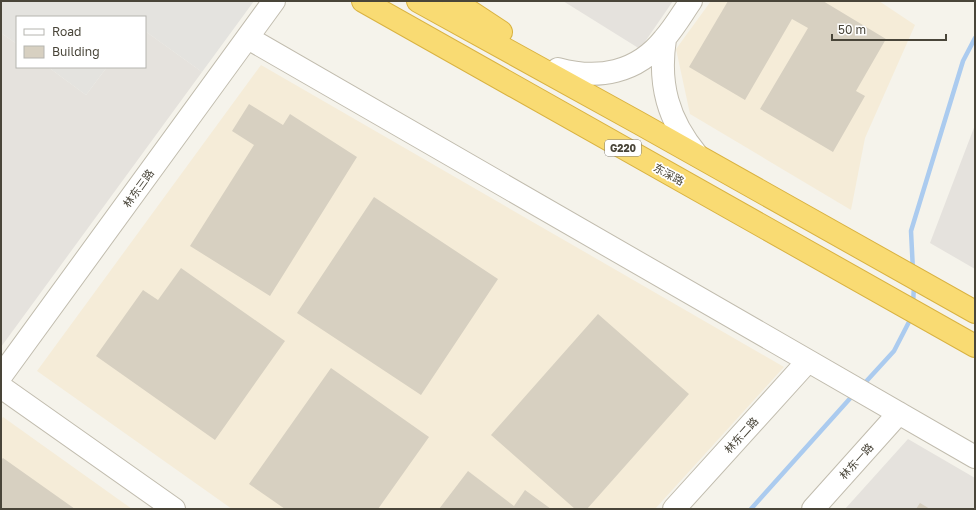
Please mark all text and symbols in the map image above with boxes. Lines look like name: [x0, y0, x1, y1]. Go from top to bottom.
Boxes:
legend: [16, 16, 146, 68]
scale bar: [832, 16, 946, 42]
text: 50 m: [838, 22, 866, 37]
text: Road: [52, 24, 81, 39]
text: Building: [52, 44, 100, 59]
road number: G220: [605, 140, 641, 156]
street label: 东深路: [651, 160, 687, 188]
street label: 林东三路: [120, 166, 156, 210]
street label: 林东二路: [721, 414, 761, 456]
street label: 林东一路: [836, 440, 876, 482]

